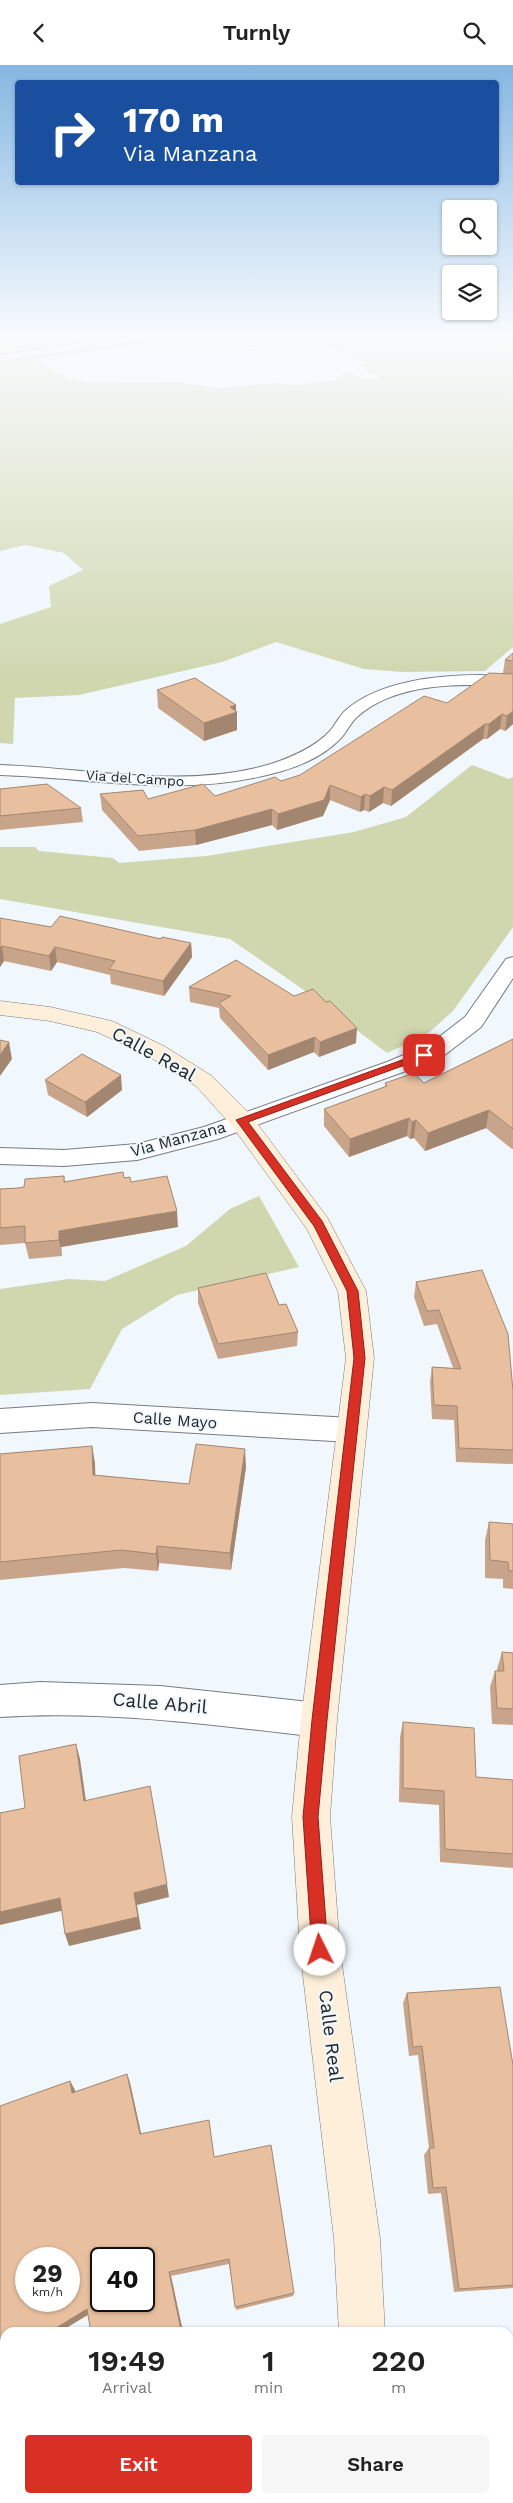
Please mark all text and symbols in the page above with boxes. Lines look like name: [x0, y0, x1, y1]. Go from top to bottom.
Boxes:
icon: back: [25, 19, 53, 47]
icon: search: [460, 19, 488, 47]
text: Turnly: [223, 20, 290, 45]
text: 170 m: [123, 99, 224, 141]
icon: right: [40, 100, 105, 165]
text: Via Manzana: [123, 141, 258, 166]
map controls: [442, 200, 497, 320]
button: search: [442, 200, 497, 255]
button: layers: [442, 265, 497, 320]
street label: Via del Campo: [85, 767, 185, 789]
street label: Calle Real: [108, 1021, 200, 1087]
pin: [403, 1034, 445, 1076]
icon: arrive: [410, 1041, 438, 1069]
street label: Via Manzana: [128, 1117, 228, 1161]
street label: Calle Mayo: [132, 1408, 218, 1432]
street label: Calle Abril: [112, 1687, 209, 1719]
position arrow: [293, 1923, 345, 1975]
street label: Calle Real: [314, 1989, 348, 2084]
speed limit sign: 40: [90, 2247, 155, 2312]
text: 29: [32, 2259, 63, 2288]
text: km/h: [32, 2285, 63, 2299]
text: 19:49: [88, 2343, 166, 2378]
text: 1: [262, 2343, 275, 2378]
text: 220: [371, 2343, 426, 2378]
text: Arrival: [102, 2378, 152, 2397]
text: min: [254, 2378, 283, 2397]
text: m: [391, 2378, 406, 2397]
button: Exit: [25, 2435, 252, 2493]
button: Share: [262, 2435, 489, 2493]

